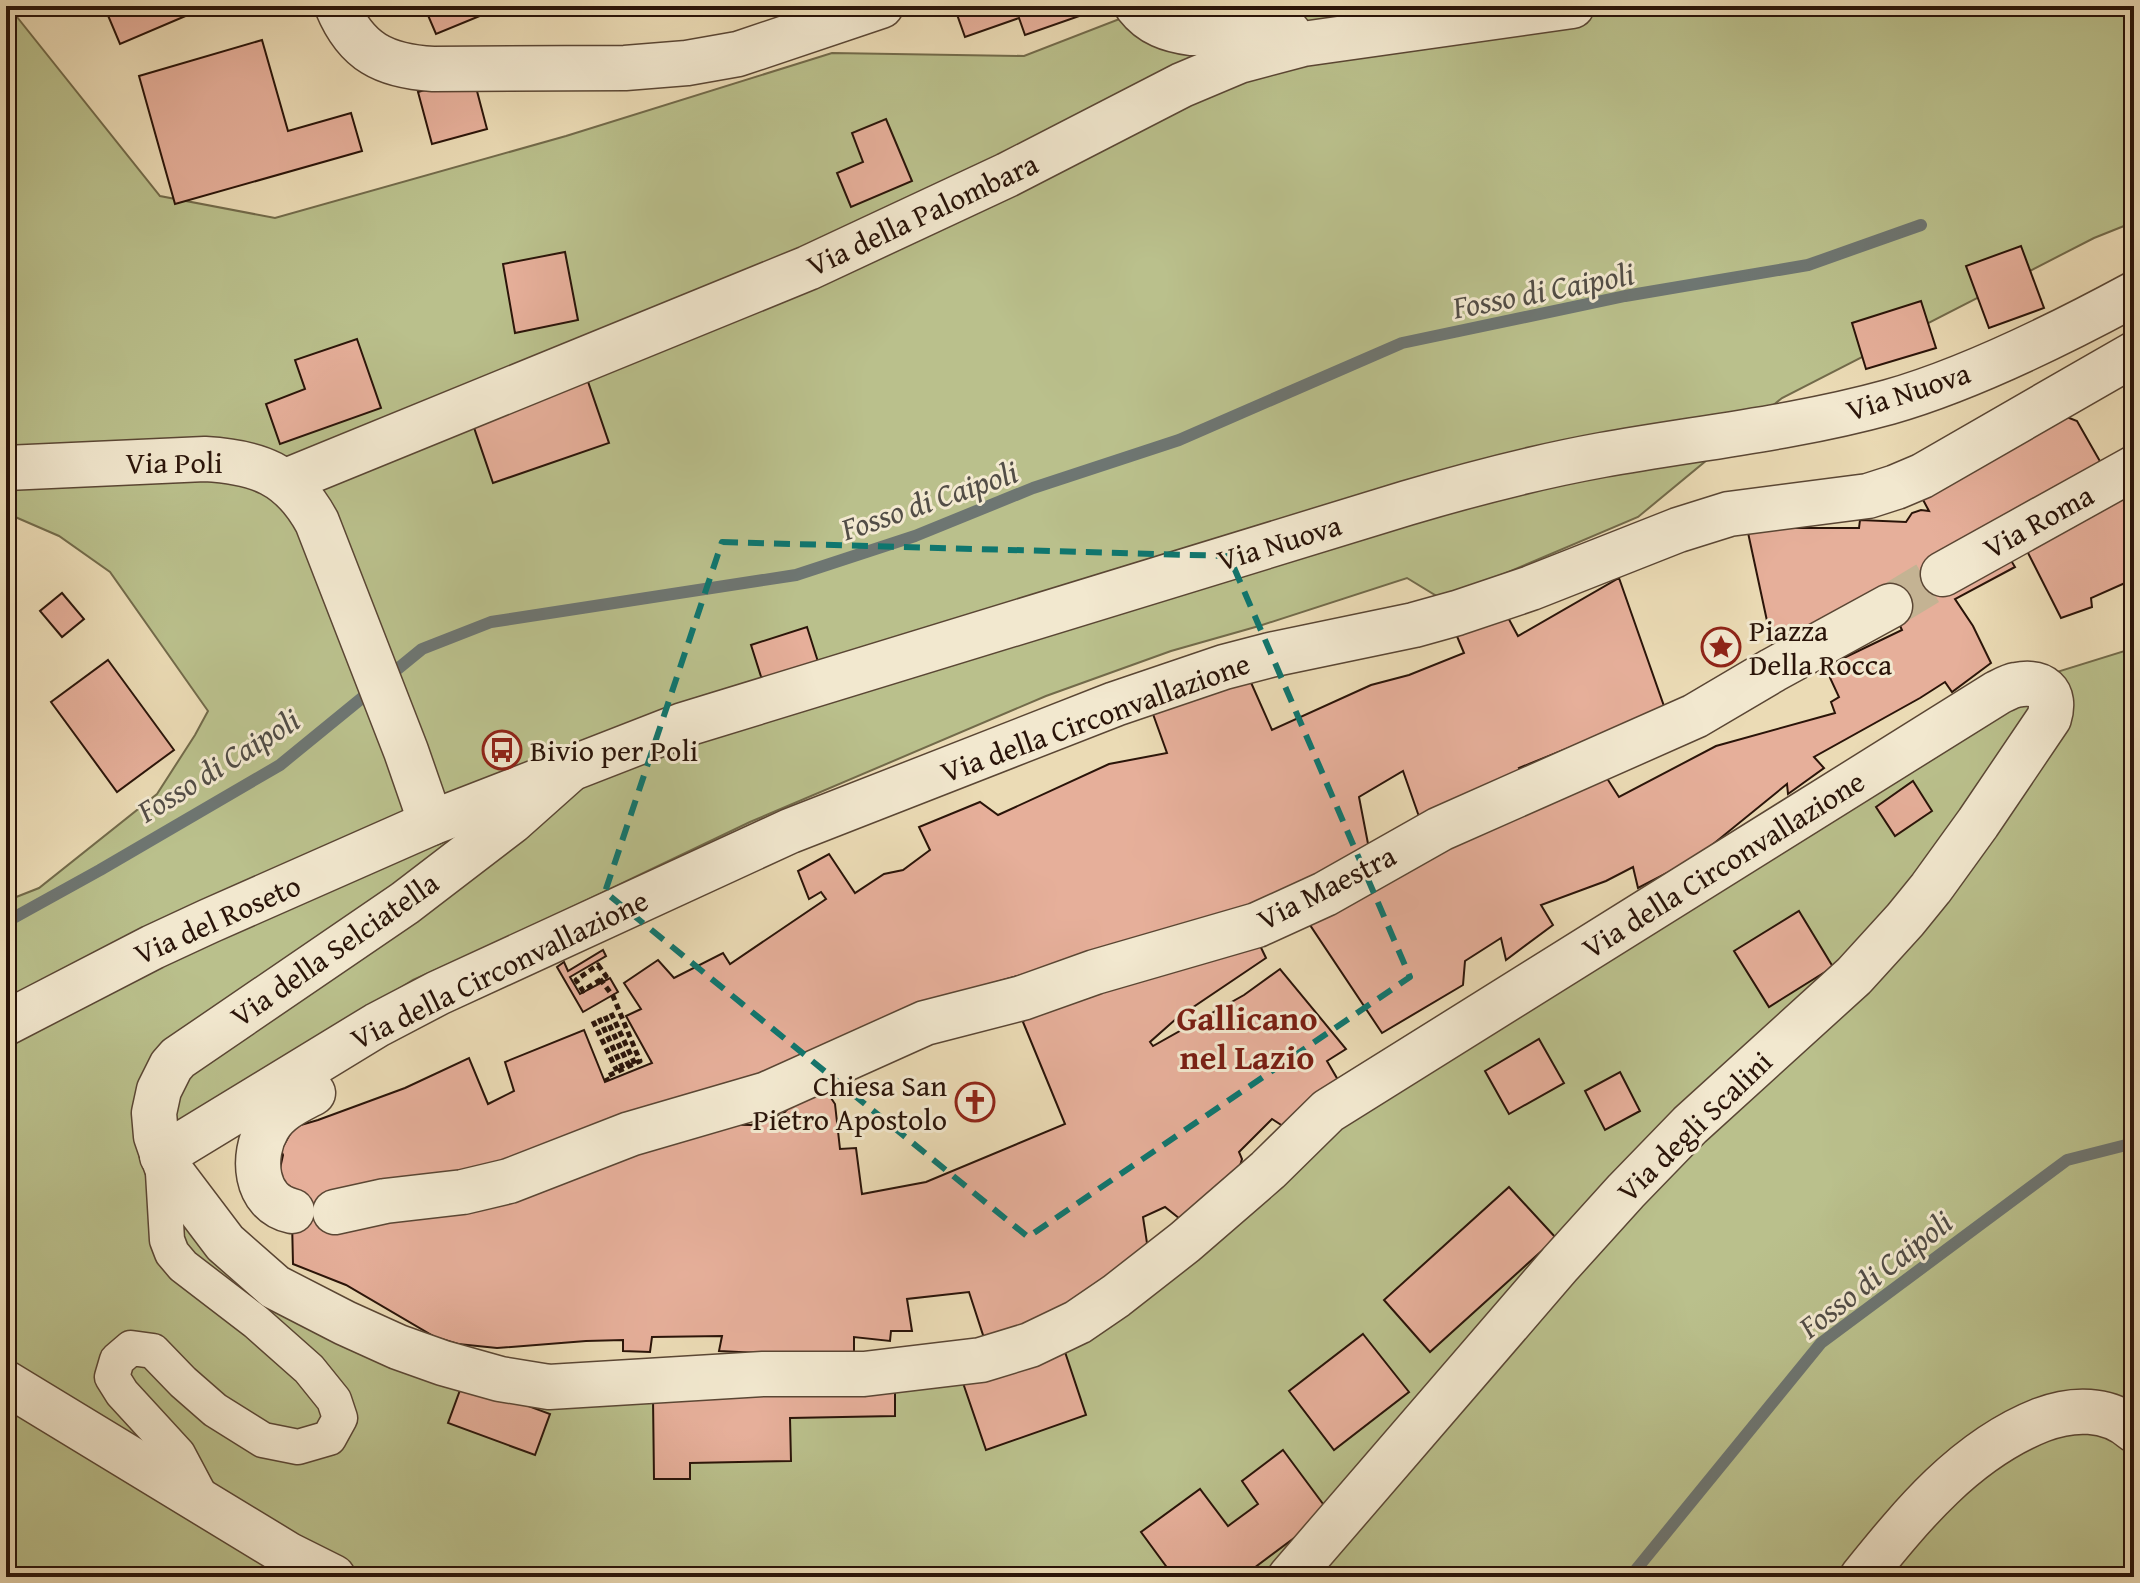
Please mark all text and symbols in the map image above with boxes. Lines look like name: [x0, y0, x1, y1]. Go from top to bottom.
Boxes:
street label: Via della Palombara: [799, 141, 1045, 287]
water label: Fosso di Caipoli: [1447, 249, 1638, 331]
street label: Via Nuova: [1840, 350, 1976, 432]
street label: Via Poli: [125, 440, 223, 484]
water label: Fosso di Caipoli: [833, 448, 1024, 552]
street label: Via Roma: [1975, 473, 2101, 569]
street label: Via Nuova: [1211, 502, 1347, 582]
place label: Piazza Della Rocca: [1749, 608, 1892, 686]
place icon: Piazza Della Rocca: [1700, 626, 1742, 668]
street label: Via della Circonvallazione: [934, 641, 1256, 793]
water label: Fosso di Caipoli: [127, 696, 308, 834]
place label: Bivio per Poli: [530, 728, 698, 772]
bus stop icon: Bivio per Poli: [481, 729, 523, 771]
street label: Via della Circonvallazione: [1573, 759, 1873, 969]
street label: Via Maestra: [1249, 833, 1403, 941]
street label: Via della Selciatella: [221, 861, 447, 1037]
street label: Via del Roseto: [127, 863, 307, 975]
street label: Via della Circonvallazione: [343, 878, 655, 1060]
district label: Gallicano nel Lazio: [1176, 993, 1318, 1081]
street label: Via degli Scalini: [1606, 1040, 1782, 1212]
place label: Chiesa San Pietro Apostolo: [753, 1063, 947, 1141]
church icon: Chiesa San Pietro Apostolo: [954, 1081, 996, 1123]
water label: Fosso di Caipoli: [1787, 1199, 1962, 1350]

